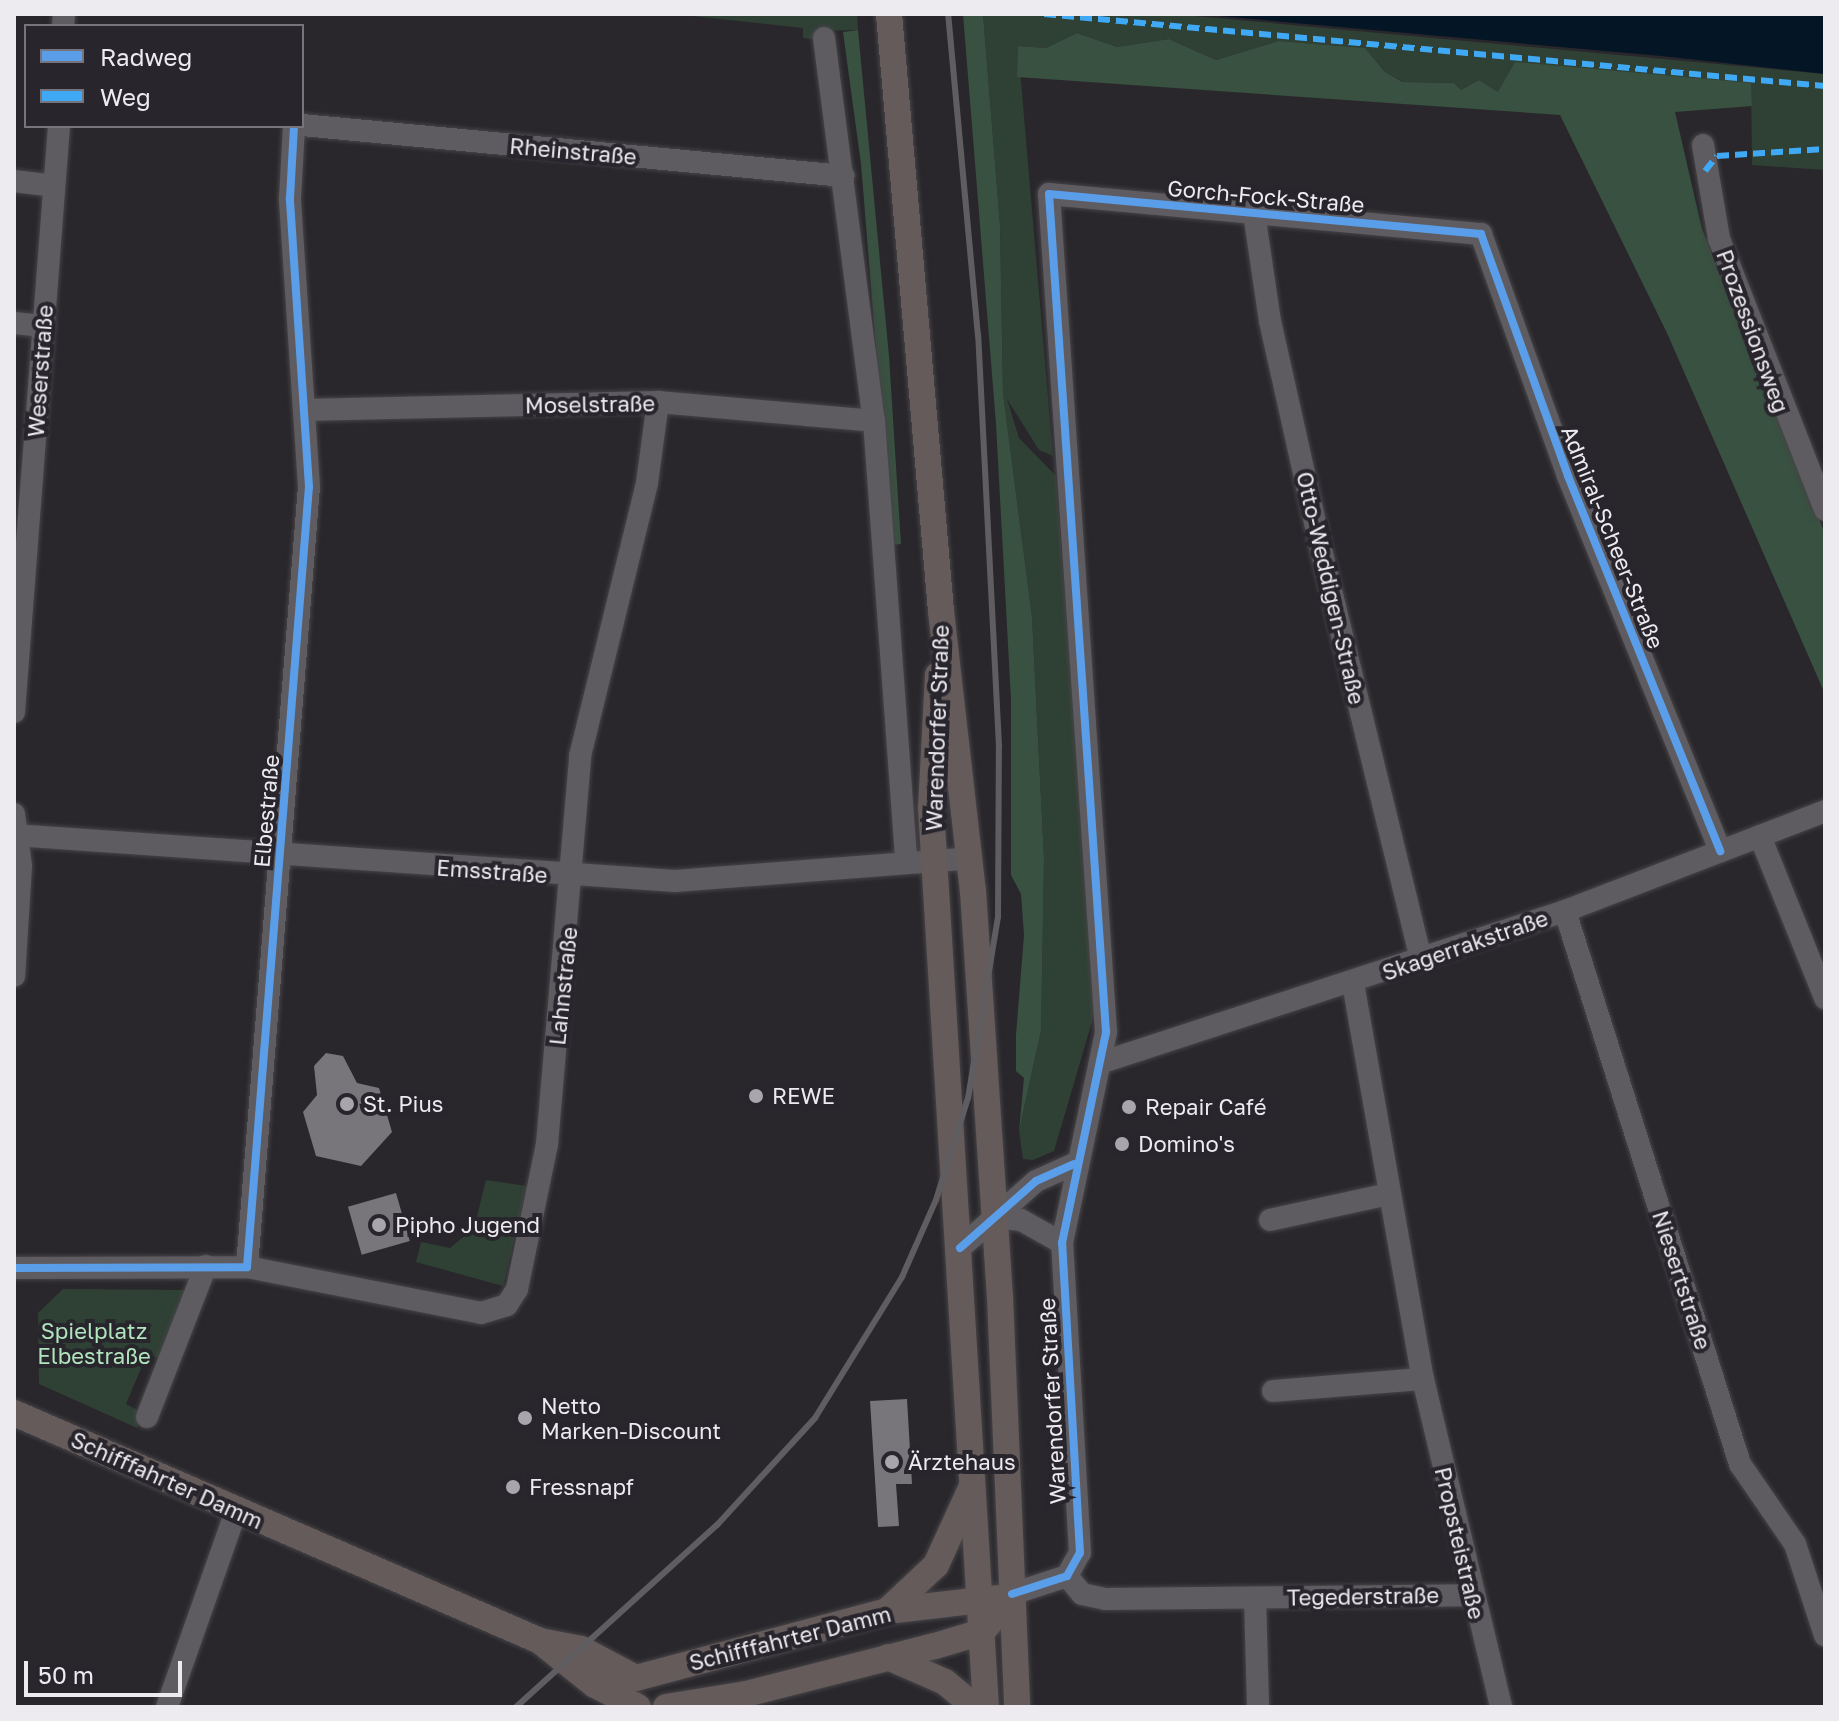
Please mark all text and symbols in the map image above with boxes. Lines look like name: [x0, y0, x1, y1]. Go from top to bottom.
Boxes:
legend: [24, 24, 304, 128]
text: Radweg: [100, 42, 192, 71]
text: Weg: [100, 82, 151, 111]
street label: Rheinstraße: [508, 132, 638, 170]
street label: Gorch-Fock-Straße: [1166, 174, 1366, 218]
street label: Prozessionsweg: [1711, 246, 1795, 416]
street label: Weserstraße: [22, 304, 58, 438]
street label: Moselstraße: [525, 390, 655, 418]
street label: Admiral-Scheer-Straße: [1556, 422, 1670, 652]
street label: Otto-Weddigen-Straße: [1291, 469, 1371, 707]
street label: Warendorfer Straße: [920, 624, 954, 832]
street label: Elbestraße: [248, 753, 284, 869]
street label: Emsstraße: [436, 854, 548, 888]
street label: Skagerrakstraße: [1379, 904, 1551, 986]
street label: Lahnstraße: [544, 925, 582, 1047]
place label: REWE: [772, 1083, 835, 1109]
marker: REWE: [747, 1087, 765, 1105]
place label: St. Pius: [363, 1091, 443, 1117]
place label: Repair Café: [1145, 1094, 1266, 1120]
marker: St. Pius: [338, 1095, 356, 1113]
marker: Repair Café: [1120, 1098, 1138, 1116]
place label: Domino's: [1138, 1131, 1235, 1157]
marker: Domino's: [1113, 1135, 1131, 1153]
street label: Niesertstraße: [1647, 1207, 1717, 1353]
place label: Pipho Jugend: [395, 1212, 540, 1238]
marker: Pipho Jugend: [370, 1216, 388, 1234]
street label: Warendorfer Straße: [1033, 1297, 1071, 1505]
park label: Spielplatz Elbestraße: [37, 1317, 151, 1368]
place label: Netto Marken-Discount: [541, 1392, 721, 1444]
marker: Netto Marken-Discount: [516, 1409, 534, 1427]
street label: Schifffahrter Damm: [67, 1426, 267, 1534]
place label: Ärztehaus: [908, 1449, 1016, 1475]
marker: Ärztehaus: [883, 1453, 901, 1471]
street label: Propsteistraße: [1430, 1464, 1490, 1622]
place label: Fressnapf: [529, 1474, 634, 1500]
marker: Fressnapf: [504, 1478, 522, 1496]
street label: Tegederstraße: [1287, 1581, 1439, 1611]
street label: Schifffahrter Damm: [686, 1600, 894, 1676]
scale bar: [28, 1645, 186, 1695]
text: 50 m: [38, 1660, 94, 1689]

